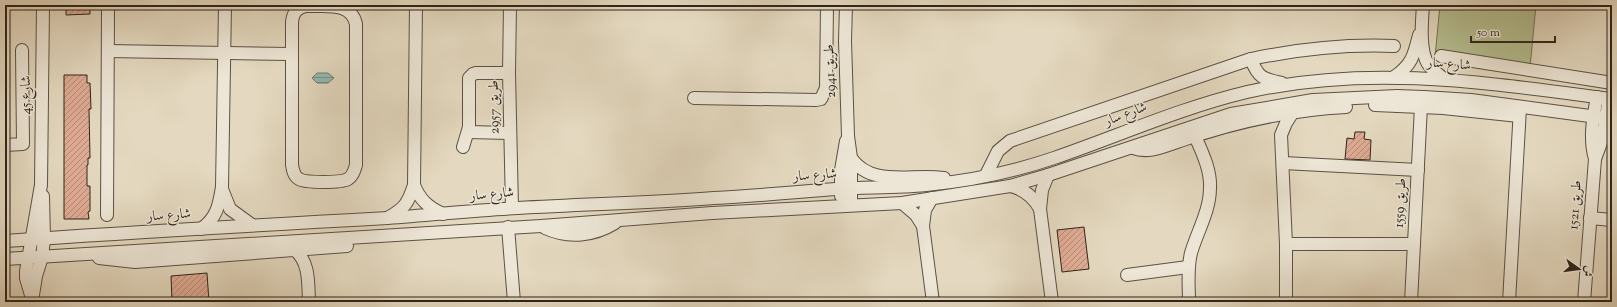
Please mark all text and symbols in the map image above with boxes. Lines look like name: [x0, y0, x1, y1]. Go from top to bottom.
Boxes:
scale bar: [1471, 18, 1555, 44]
text: 50 m: [1476, 24, 1500, 42]
street label: طريق 2941: [820, 44, 842, 98]
street label: شارع سار: [1424, 53, 1472, 77]
street label: شارع 45: [17, 75, 37, 115]
street label: طريق 2957: [485, 80, 505, 134]
street label: شارع سار: [1100, 98, 1150, 133]
street label: شارع سار: [790, 164, 838, 188]
street label: طريق 1559: [1390, 178, 1412, 228]
street label: طريق 1521: [1564, 180, 1588, 230]
street label: شارع سار: [467, 183, 515, 207]
street label: شارع سار: [144, 204, 192, 228]
north arrow: [1559, 249, 1599, 289]
text: ش: [1579, 264, 1597, 278]

